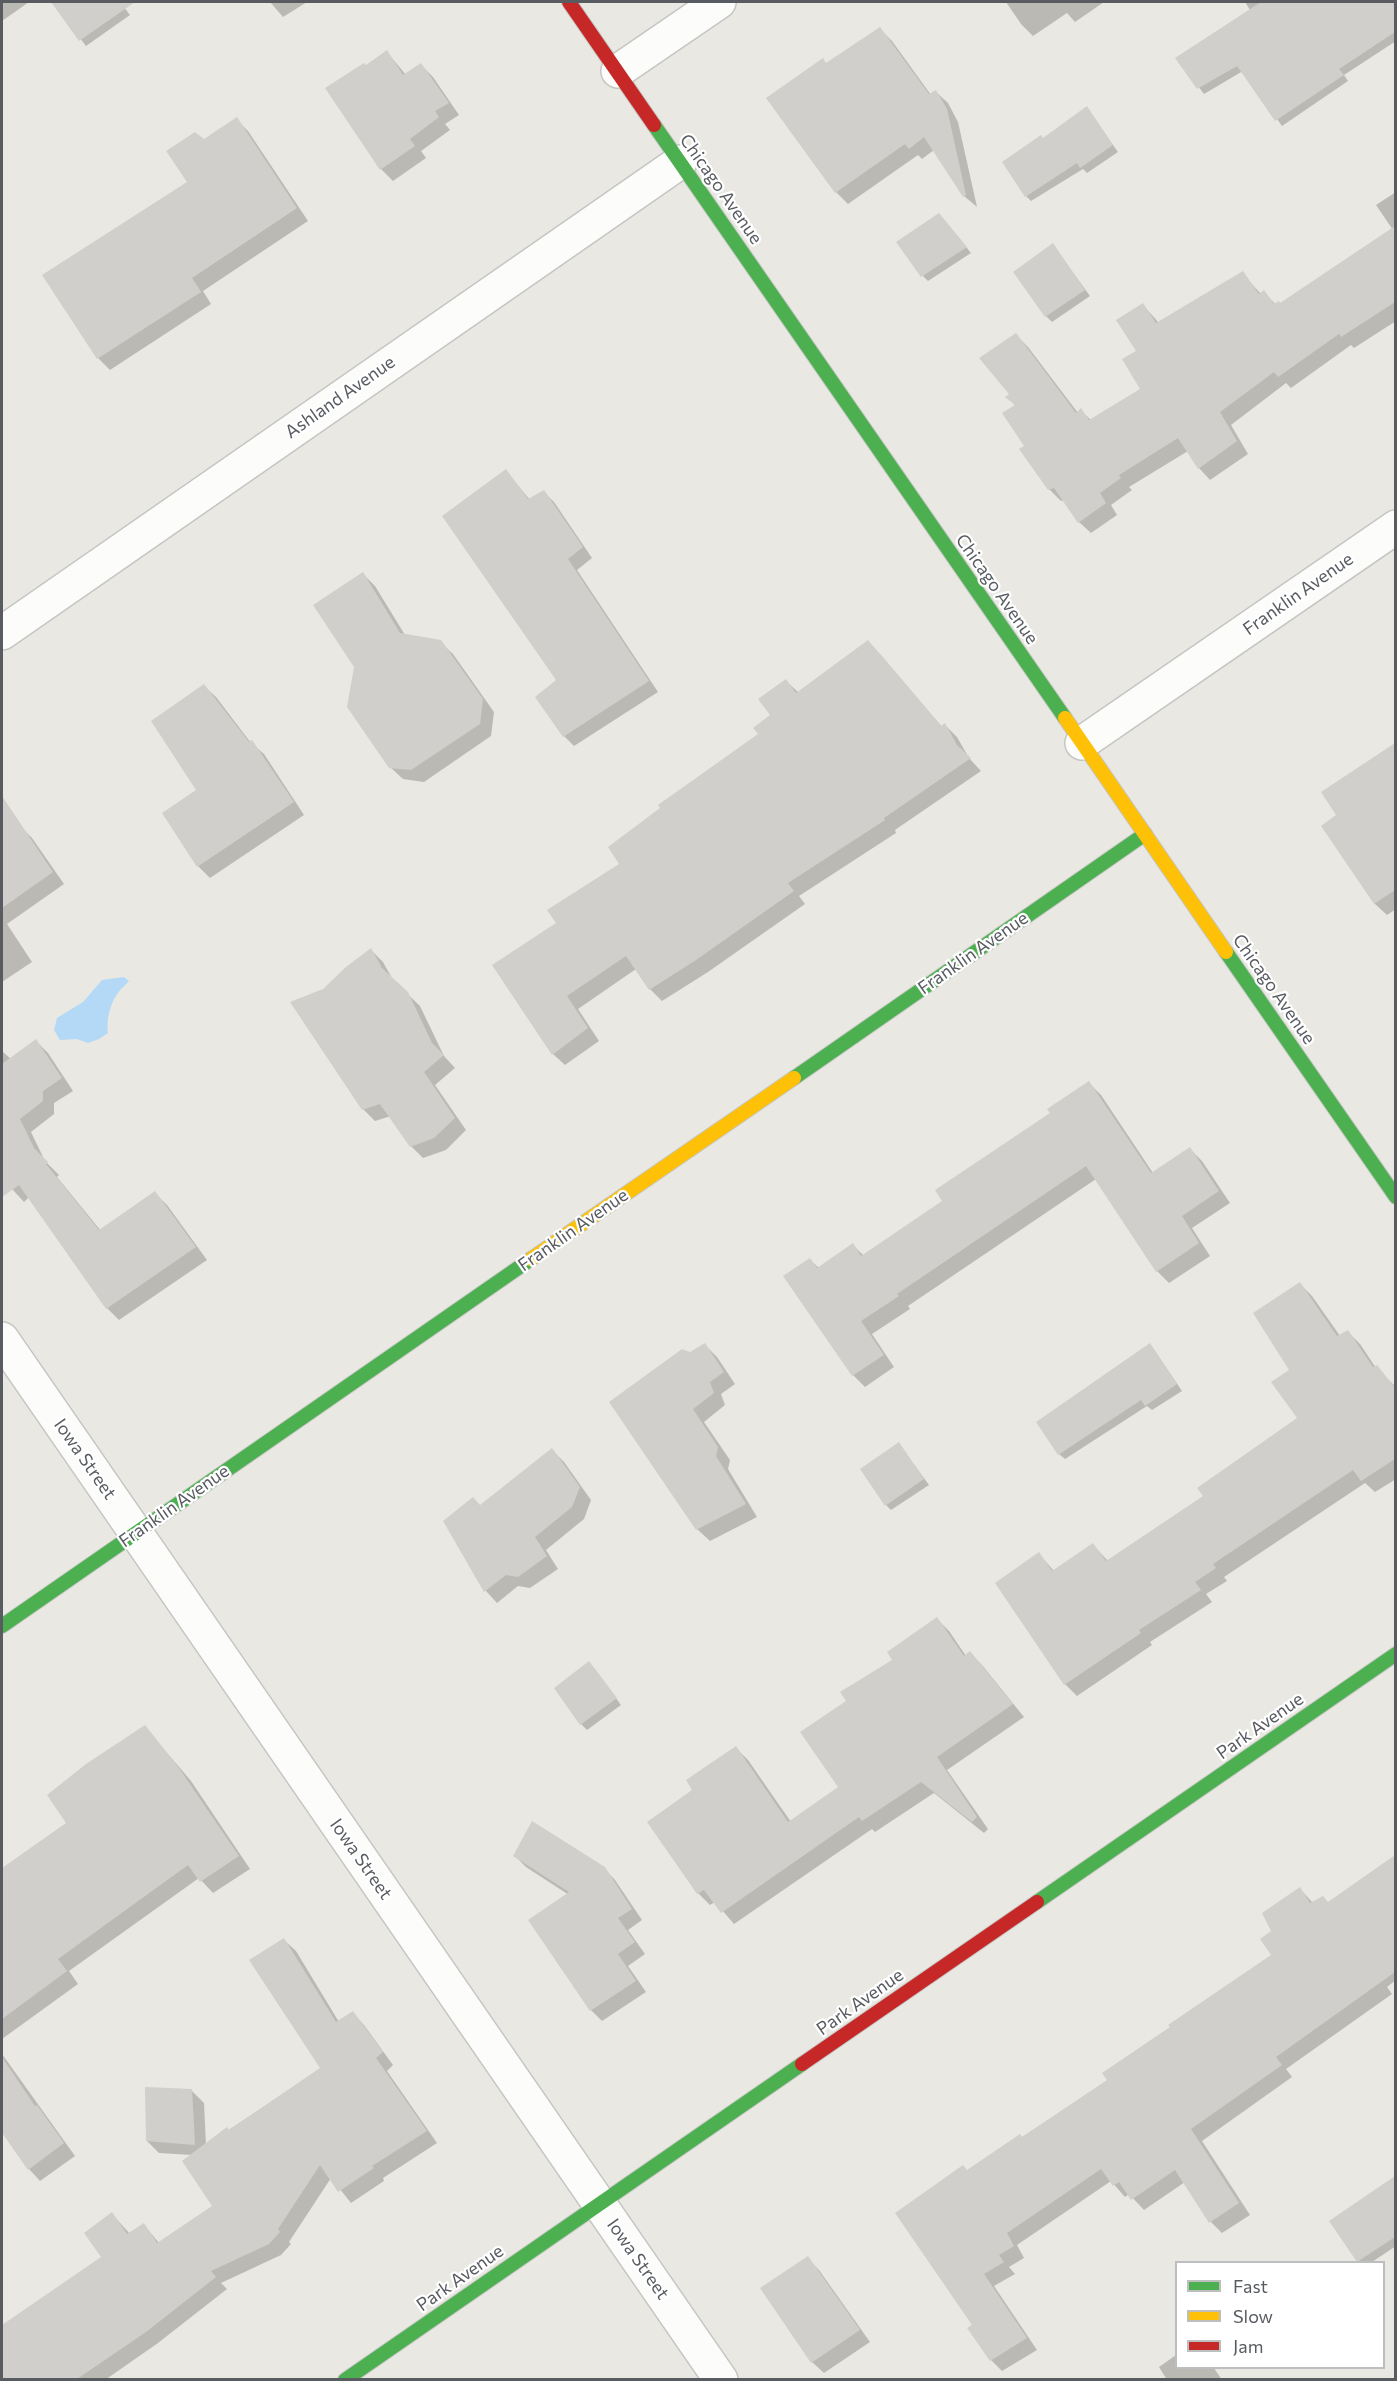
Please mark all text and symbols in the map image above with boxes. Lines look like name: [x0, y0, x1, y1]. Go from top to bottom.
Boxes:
street label: Chicago Avenue: [675, 130, 767, 248]
street label: Ashland Avenue: [281, 351, 399, 443]
street label: Chicago Avenue: [951, 530, 1043, 648]
street label: Franklin Avenue: [1239, 548, 1357, 640]
street label: Franklin Avenue: [914, 907, 1032, 999]
street label: Chicago Avenue: [1228, 930, 1320, 1048]
street label: Franklin Avenue: [514, 1184, 632, 1276]
street label: Iowa Street: [49, 1415, 121, 1503]
street label: Franklin Avenue: [115, 1460, 233, 1552]
street label: Park Avenue: [1212, 1688, 1308, 1764]
street label: Iowa Street: [325, 1815, 397, 1903]
street label: Park Avenue: [812, 1964, 908, 2040]
street label: Iowa Street: [602, 2215, 674, 2303]
street label: Park Avenue: [412, 2240, 508, 2316]
legend: [1175, 2261, 1385, 2369]
text: Fast: [1233, 2275, 1268, 2297]
text: Slow: [1233, 2305, 1273, 2327]
text: Jam: [1233, 2335, 1263, 2357]

